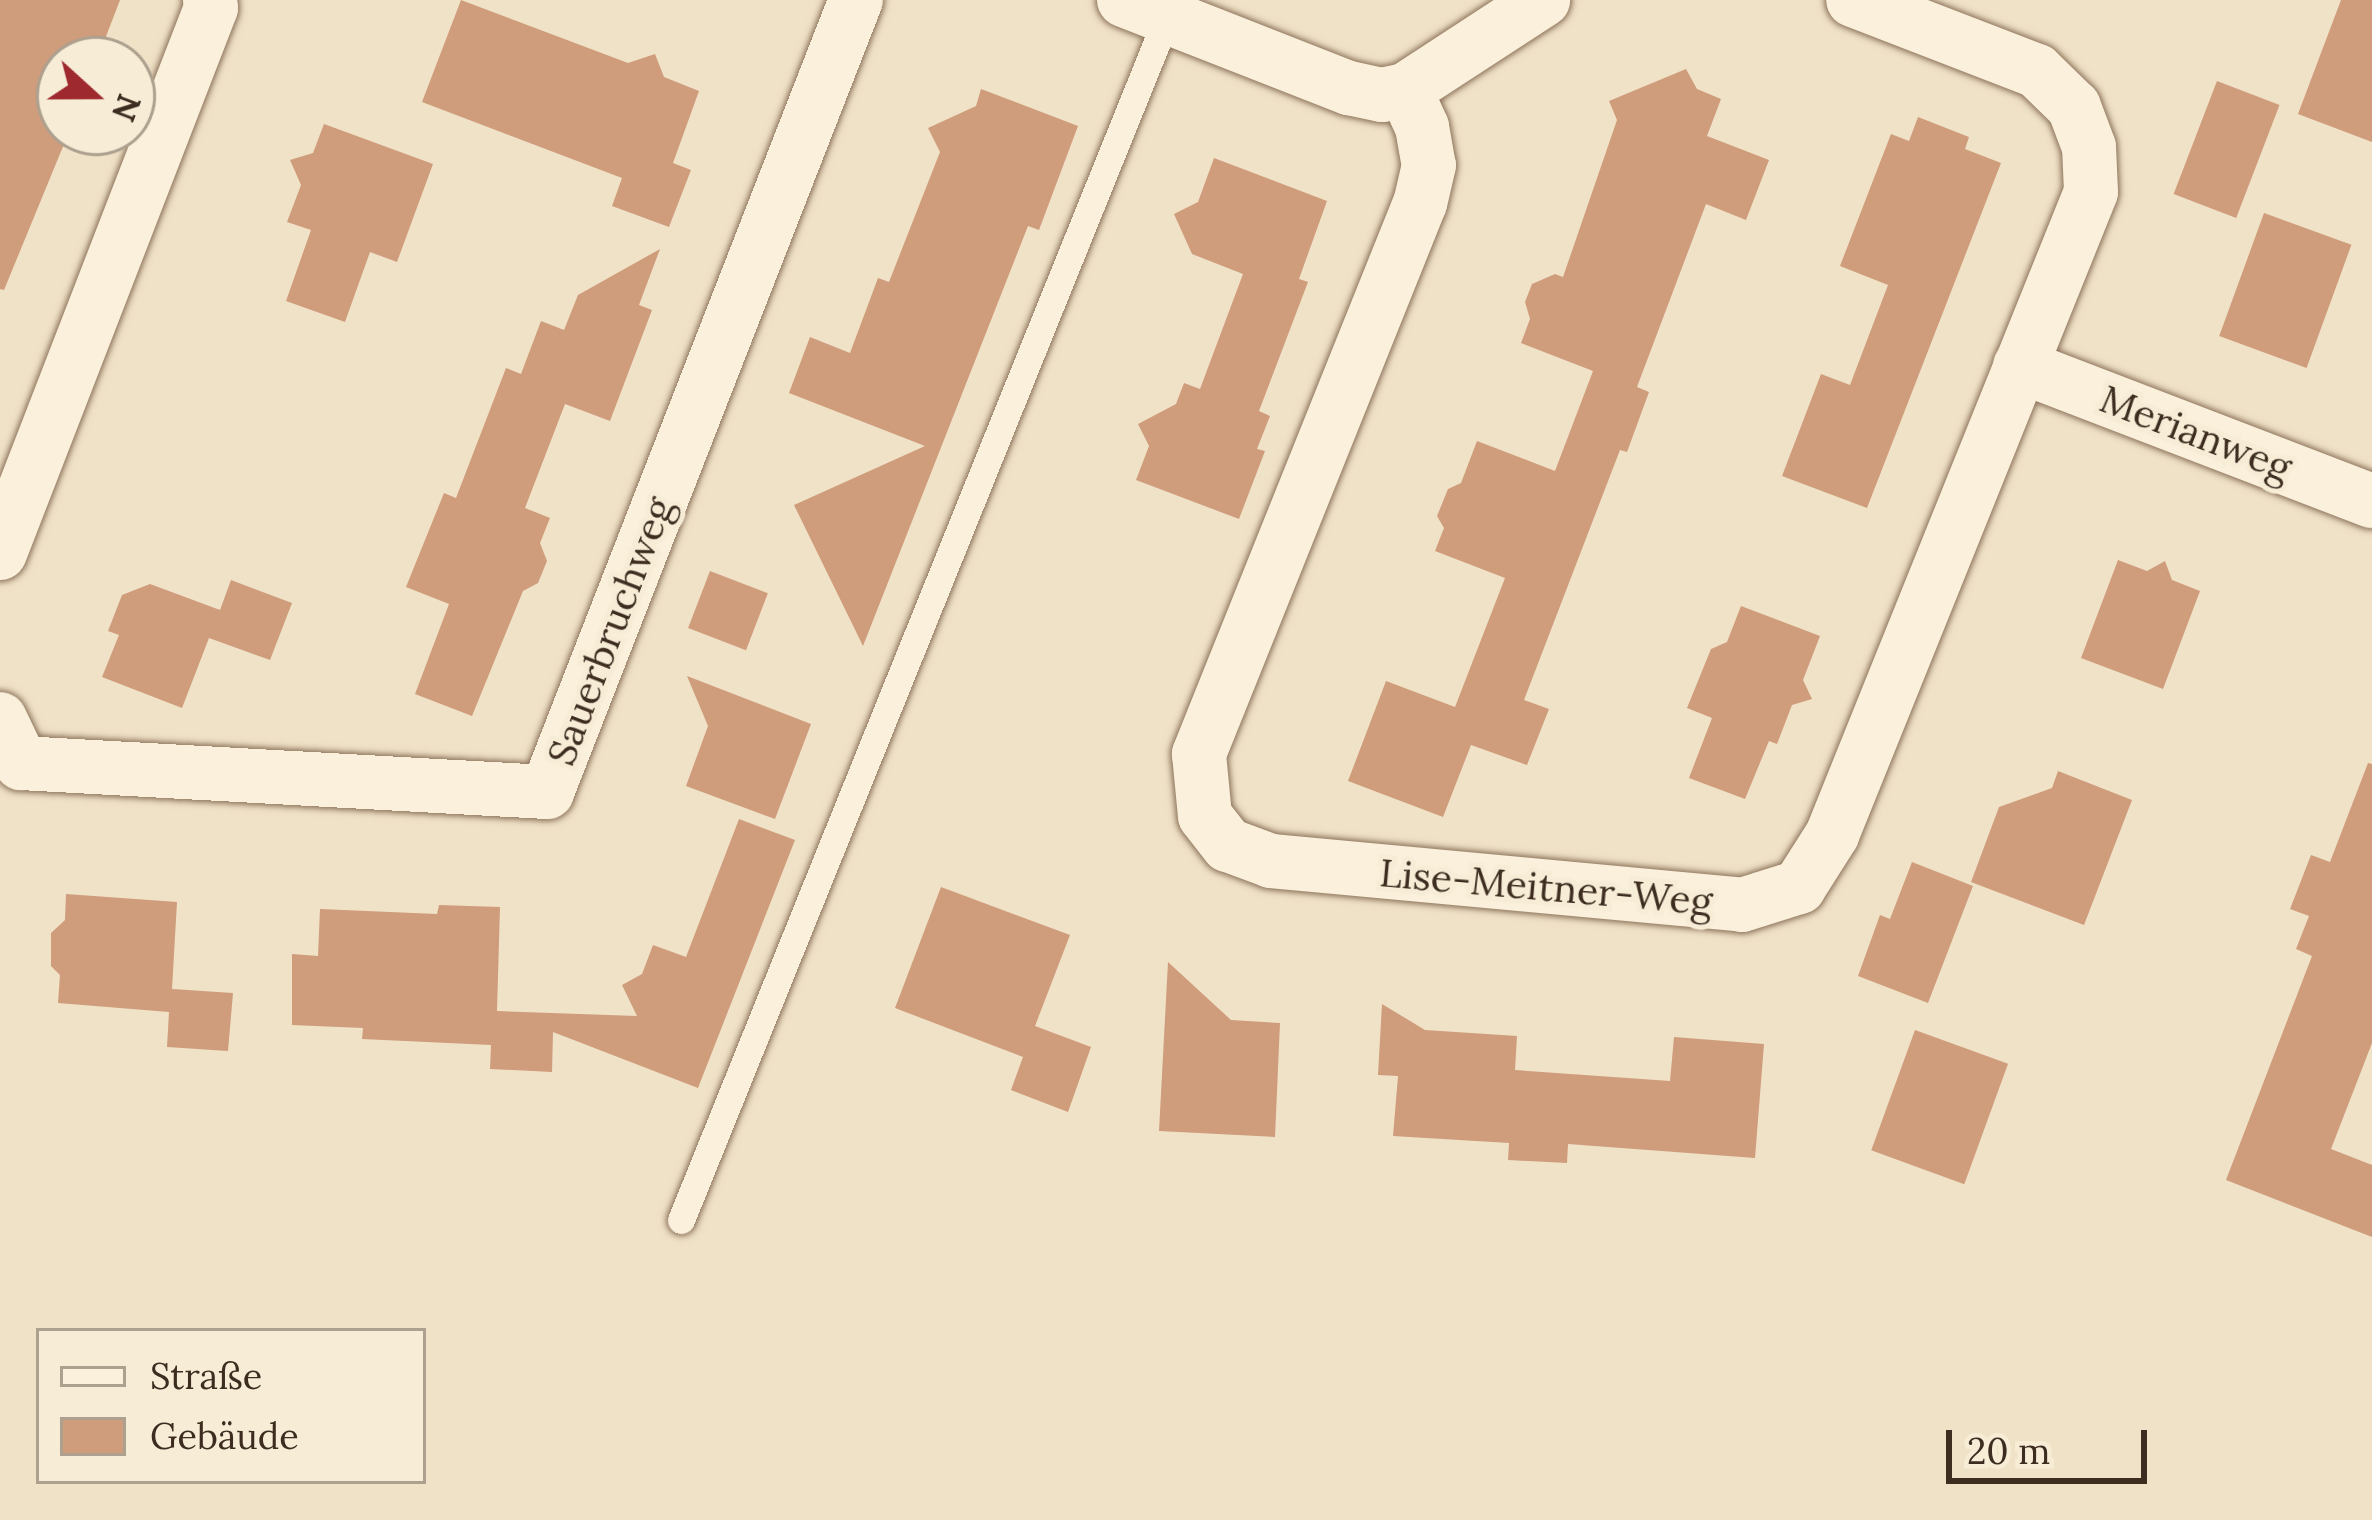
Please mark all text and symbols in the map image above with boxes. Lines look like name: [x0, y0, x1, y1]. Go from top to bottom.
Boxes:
north arrow: [36, 36, 156, 156]
text: N: [103, 88, 151, 127]
street label: Merianweg: [2094, 375, 2298, 491]
street label: Sauerbruchweg: [537, 490, 683, 772]
street label: Lise-Meitner-Weg: [1378, 849, 1714, 925]
legend: [36, 1328, 426, 1484]
text: Straße: [150, 1353, 262, 1399]
scale bar: [1952, 1406, 2153, 1480]
text: Gebäude: [150, 1413, 299, 1459]
text: 20 m: [1967, 1428, 2050, 1474]

